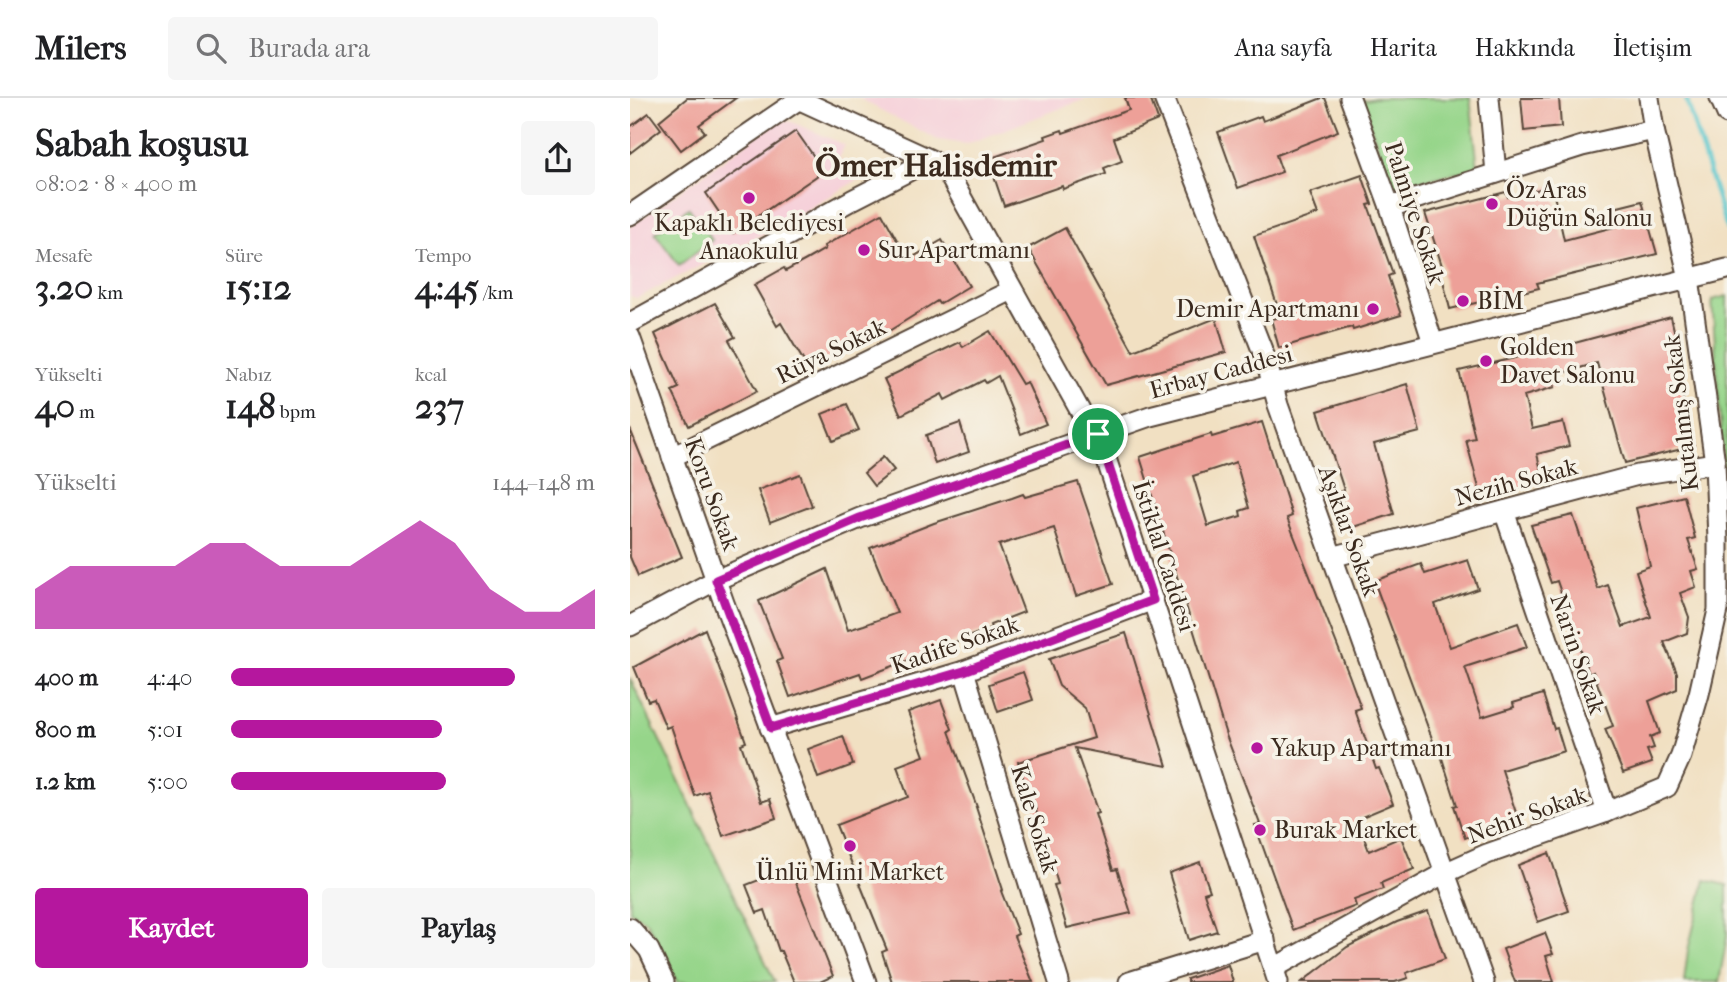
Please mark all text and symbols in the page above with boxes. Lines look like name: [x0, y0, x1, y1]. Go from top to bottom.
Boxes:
search box: [168, 17, 658, 80]
text: Milers: [35, 29, 126, 68]
icon: search: [192, 29, 230, 67]
text: Burada ara: [248, 33, 370, 64]
text: Ana sayfa: [1235, 34, 1332, 62]
text: Harita: [1370, 34, 1437, 62]
text: Hakkında: [1475, 34, 1575, 62]
text: İletişim: [1613, 34, 1692, 62]
text: Sabah koşusu: [35, 121, 248, 166]
button: share: [521, 121, 595, 195]
street label: Palmiye Sokak: [1379, 138, 1451, 289]
district label: Ömer Halisdemir: [815, 147, 1058, 184]
text: 08:02 · 8 × 400 m: [35, 170, 197, 197]
place label: Öz Aras Düğün Salonu: [1506, 175, 1653, 232]
marker: Kapaklı Belediyesi Anaokulu: [741, 190, 757, 206]
marker: Öz Aras Düğün Salonu: [1484, 196, 1500, 212]
place label: Kapaklı Belediyesi Anaokulu: [654, 209, 844, 265]
place label: Sur Apartmanı: [878, 236, 1030, 264]
marker: Sur Apartmanı: [856, 242, 872, 258]
text: Mesafe: [35, 245, 93, 267]
text: Süre: [225, 245, 263, 267]
text: Tempo: [415, 245, 471, 267]
text: 3.20: [35, 267, 93, 308]
text: 15:12: [225, 267, 291, 308]
text: 4:45: [415, 267, 479, 308]
text: km: [93, 282, 123, 304]
text: /km: [479, 282, 513, 304]
place label: BİM: [1477, 286, 1524, 315]
marker: BİM: [1455, 293, 1471, 309]
place label: Demir Apartmanı: [1176, 295, 1359, 323]
marker: Demir Apartmanı: [1365, 301, 1381, 317]
street label: Rüya Sokak: [771, 312, 891, 390]
street label: Kutalmış Sokak: [1657, 332, 1706, 493]
place label: Golden Davet Salonu: [1500, 333, 1636, 389]
street label: Erbay Caddesi: [1146, 339, 1296, 405]
marker: Golden Davet Salonu: [1478, 353, 1494, 369]
text: Yükselti: [35, 364, 102, 386]
text: Nabız: [225, 364, 272, 386]
text: kcal: [415, 364, 447, 386]
text: 40: [35, 386, 75, 427]
text: 148: [225, 386, 276, 427]
text: 237: [415, 386, 464, 427]
text: m: [75, 401, 95, 423]
text: bpm: [276, 401, 316, 423]
pin: [1068, 404, 1128, 464]
icon: arrive: [1079, 415, 1117, 453]
street label: Koru Sokak: [679, 434, 746, 555]
street label: Nezih Sokak: [1451, 452, 1581, 512]
street label: Aşıklar Sokak: [1311, 461, 1386, 601]
text: Yükselti: [35, 469, 116, 496]
text: 144–148 m: [492, 469, 595, 496]
street label: İstiklal Caddesi: [1126, 477, 1203, 635]
street label: Narin Sokak: [1544, 590, 1612, 718]
street label: Kadife Sokak: [887, 610, 1023, 680]
text: 400 m: [35, 664, 98, 691]
text: 4:40: [147, 664, 192, 691]
text: 800 m: [35, 716, 96, 743]
text: 5:01: [147, 716, 183, 743]
place label: Yakup Apartmanı: [1270, 734, 1451, 762]
marker: Yakup Apartmanı: [1249, 740, 1265, 756]
street label: Kale Sokak: [1005, 761, 1065, 877]
text: 1.2 km: [35, 768, 95, 795]
text: 5:00: [147, 768, 188, 795]
street label: Nehir Sokak: [1463, 780, 1591, 850]
place label: Burak Market: [1274, 816, 1418, 844]
marker: Burak Market: [1252, 822, 1268, 838]
marker: Ünlü Mini Market: [842, 838, 858, 854]
place label: Ünlü Mini Market: [756, 857, 945, 886]
button: Kaydet: [35, 888, 308, 968]
button: Paylaş: [322, 888, 595, 968]

